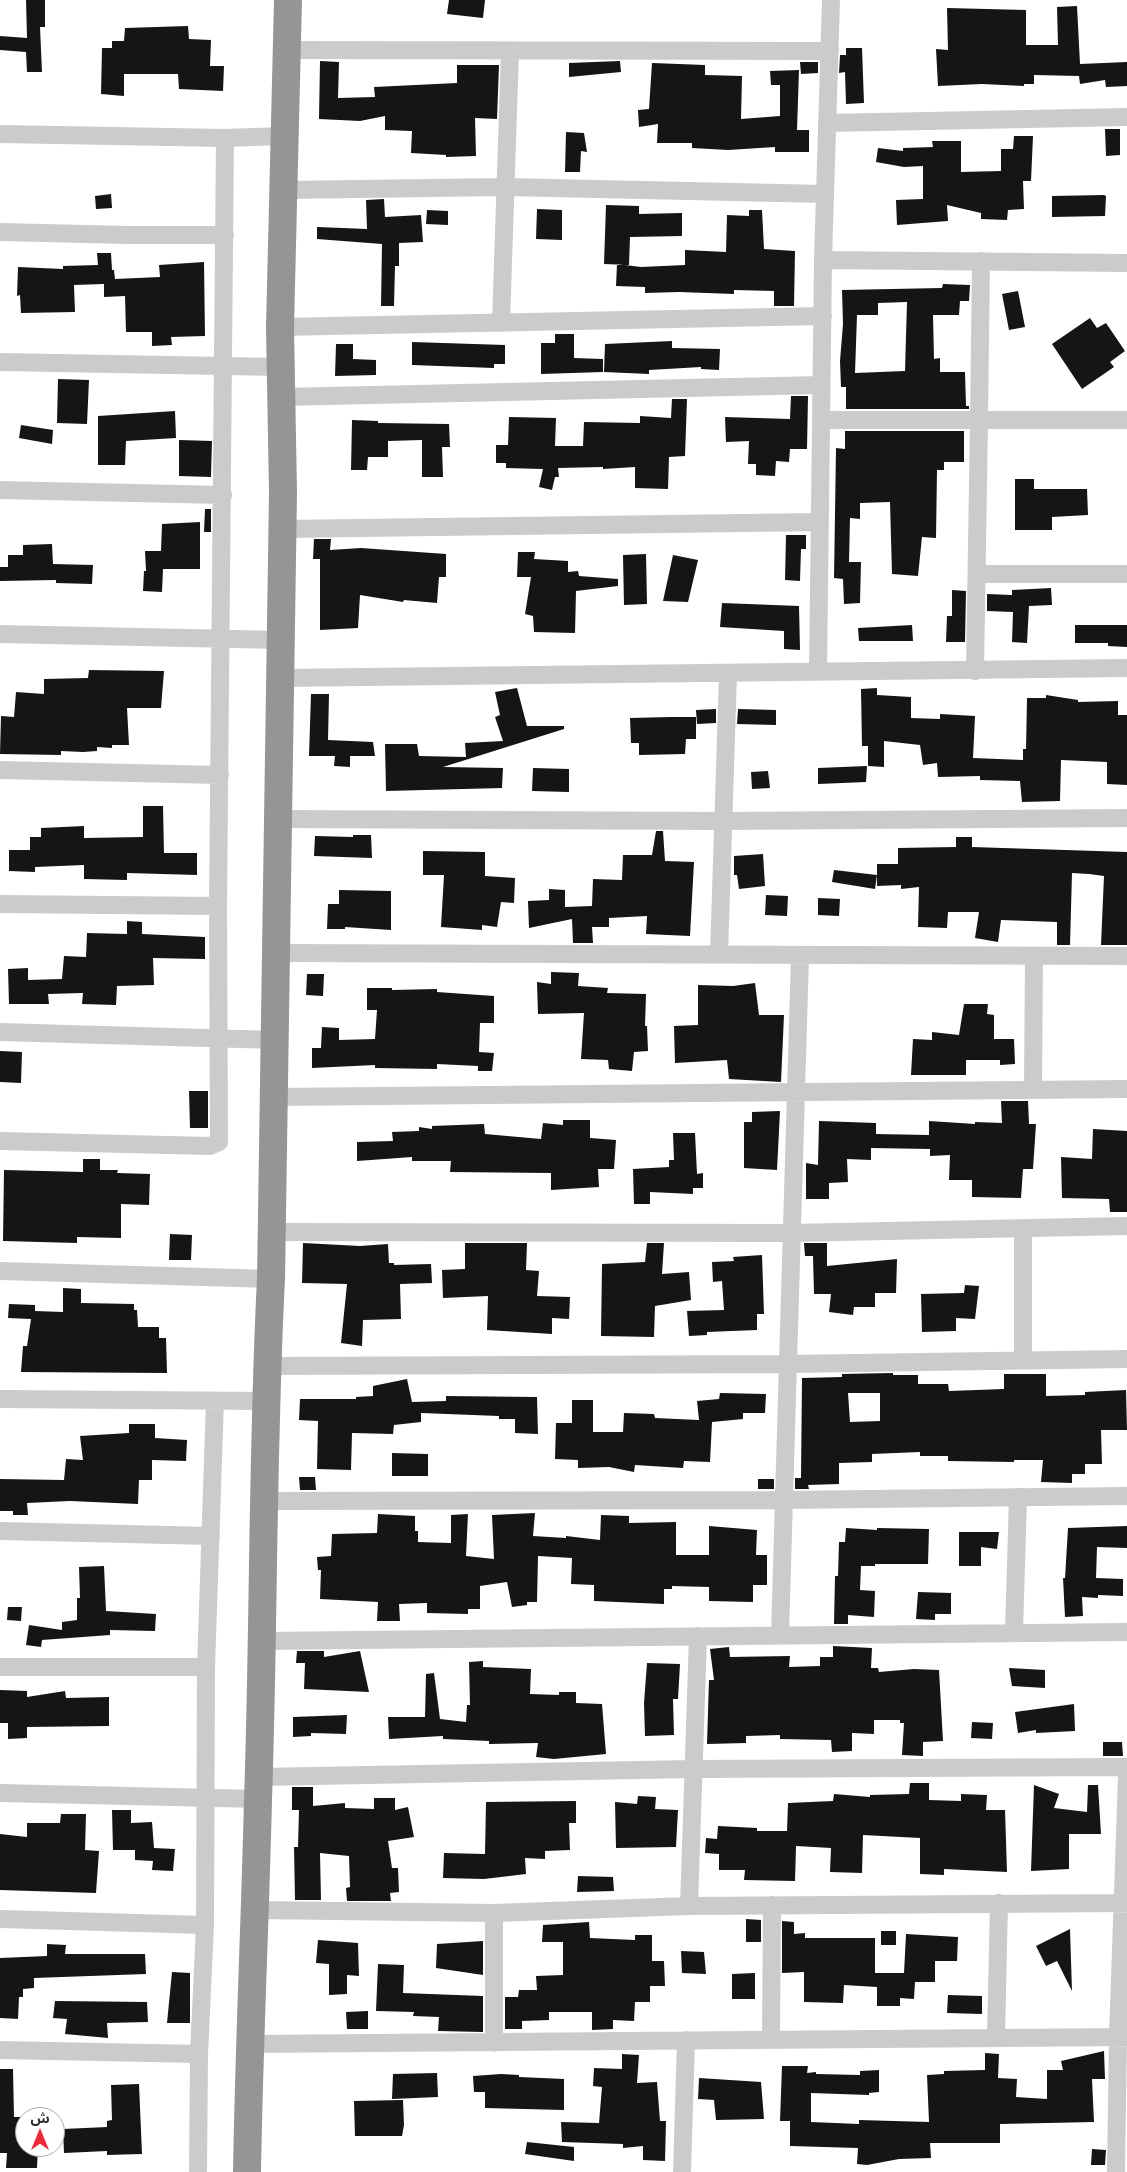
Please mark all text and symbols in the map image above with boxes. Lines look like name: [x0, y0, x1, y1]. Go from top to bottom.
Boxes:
north arrow: [15, 2107, 65, 2157]
text: ش: [30, 2110, 50, 2126]

